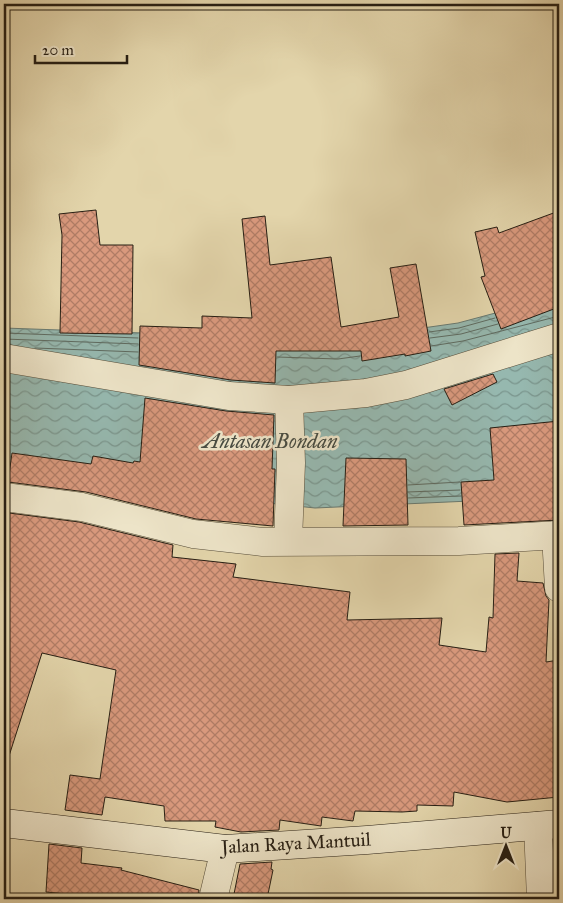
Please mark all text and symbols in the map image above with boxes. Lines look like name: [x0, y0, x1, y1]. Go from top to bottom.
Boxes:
scale bar: [35, 32, 128, 64]
text: 20 m: [42, 41, 74, 59]
water label: Antasan Bondan: [200, 429, 338, 453]
north arrow: [480, 820, 530, 870]
text: U: [500, 825, 512, 842]
street label: Jalan Raya Mantuil: [219, 828, 372, 860]

